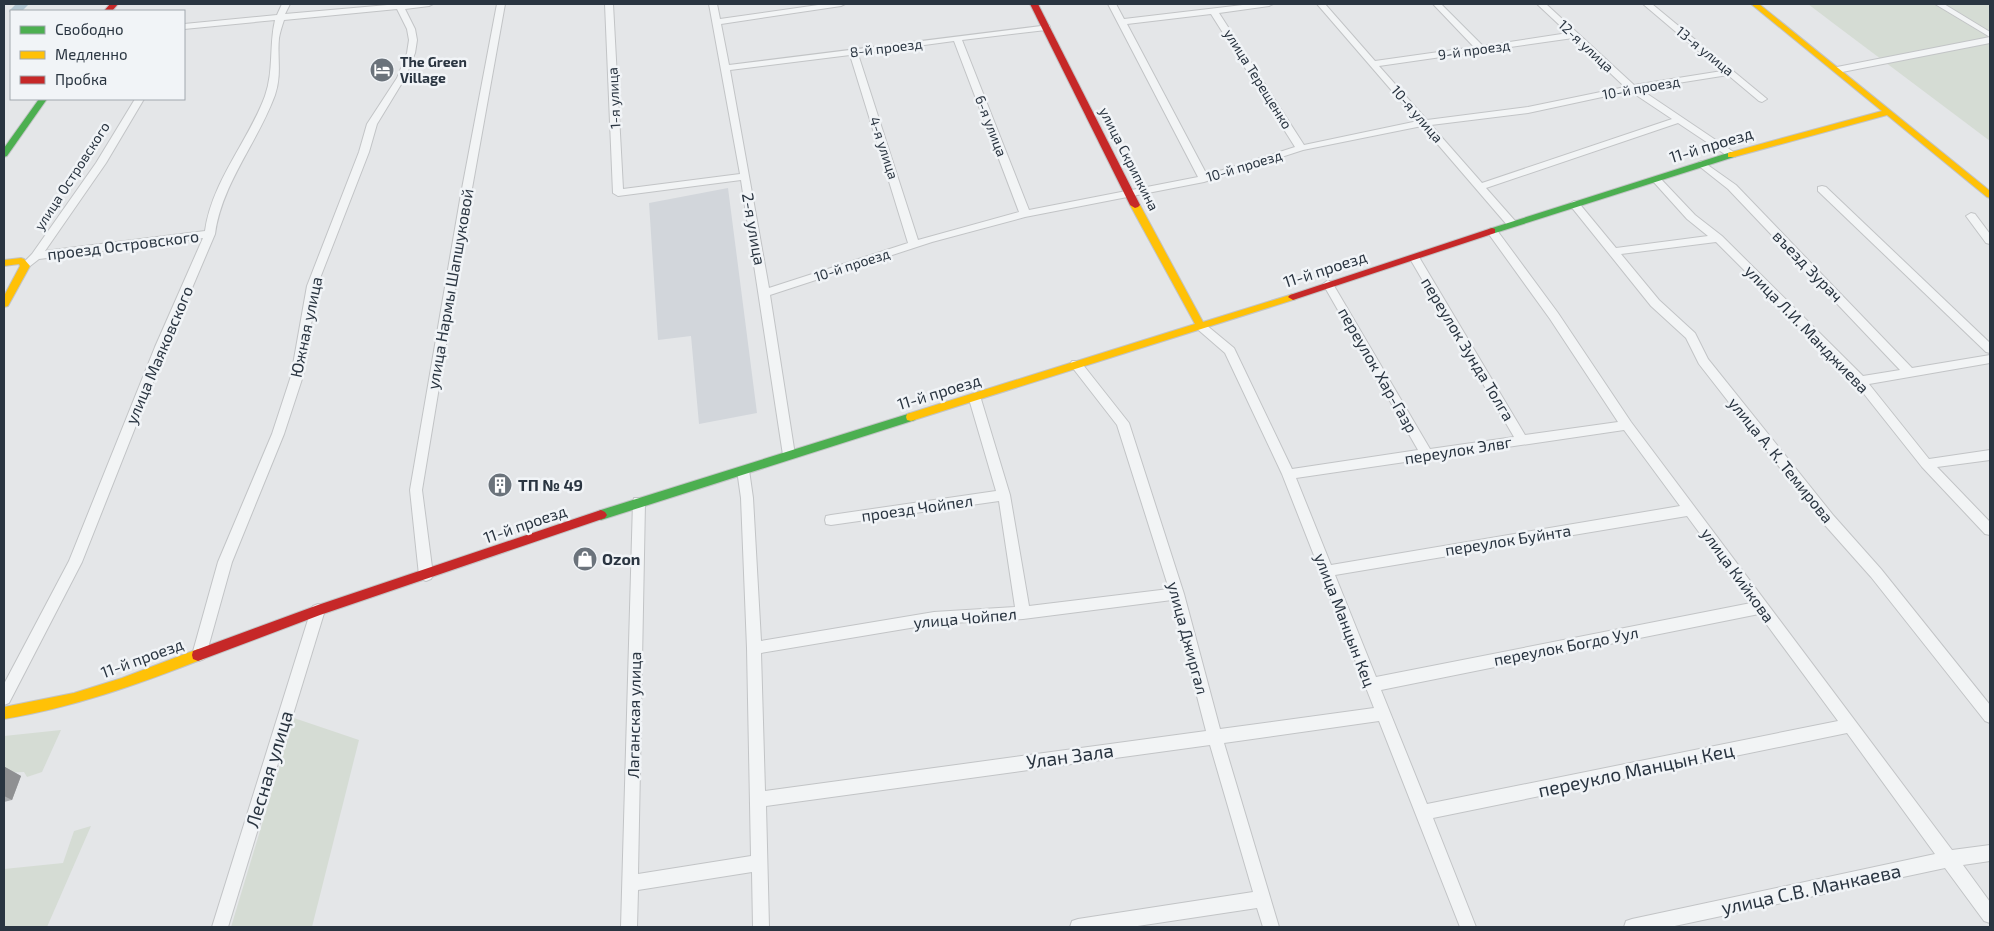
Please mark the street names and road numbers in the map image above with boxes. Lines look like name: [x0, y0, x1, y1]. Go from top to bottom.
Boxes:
street label: 12-я улица: [1555, 16, 1618, 76]
street label: 13-я улица: [1673, 22, 1738, 79]
street label: улица Терещенко: [1221, 26, 1296, 132]
street label: 8-й проезд: [849, 35, 923, 60]
street label: 9-й проезд: [1437, 36, 1511, 63]
street label: 1-я улица: [603, 67, 624, 129]
street label: 10-й проезд: [1601, 72, 1681, 103]
street label: 10-я улица: [1388, 82, 1447, 146]
street label: 6-я улица: [972, 93, 1011, 159]
street label: улица Скрипкина: [1096, 104, 1163, 213]
street label: 4-я улица: [866, 114, 903, 181]
street label: улица Островского: [30, 118, 113, 233]
street label: 11-й проезд: [1667, 123, 1755, 166]
street label: 10-й проезд: [1204, 146, 1284, 185]
street label: улица Нармы Шапшуковой: [422, 187, 478, 391]
street label: 2-я улица: [738, 191, 770, 267]
street label: проезд Островского: [46, 226, 200, 263]
street label: въезд Зурач: [1769, 226, 1847, 306]
street label: 10-й проезд: [812, 244, 892, 285]
street label: 11-й проезд: [1281, 246, 1369, 291]
street label: улица Л.И. Манджиева: [1741, 261, 1873, 397]
street label: переулок Зунда Толга: [1417, 273, 1519, 425]
street label: Южная улица: [286, 275, 326, 379]
street label: улица Маяковского: [121, 283, 197, 427]
street label: переулок Хар-Газр: [1334, 304, 1422, 436]
street label: 11-й проезд: [895, 370, 983, 413]
street label: улица А. К. Темирова: [1724, 393, 1838, 527]
street label: переулок Элвг: [1403, 432, 1514, 468]
street label: проезд Чойпел: [860, 490, 974, 525]
street label: 11-й проезд: [481, 500, 569, 547]
street label: переулок Буйнта: [1444, 520, 1572, 560]
street label: улица Кийкова: [1697, 524, 1779, 626]
street label: улица Манцын Кец: [1310, 550, 1380, 690]
street label: улица Джиргал: [1163, 579, 1213, 697]
street label: улица Чойпел: [913, 604, 1017, 632]
street label: переулок Богдо Уул: [1492, 622, 1640, 670]
street label: 11-й проезд: [98, 634, 186, 681]
street label: Лаганская улица: [623, 651, 645, 779]
street label: Лесная улица: [240, 708, 298, 830]
street label: переукло Манцын Кец: [1536, 737, 1736, 803]
street label: Улан Зала: [1025, 738, 1115, 773]
street label: улица С.В. Манкаева: [1719, 858, 1903, 920]

